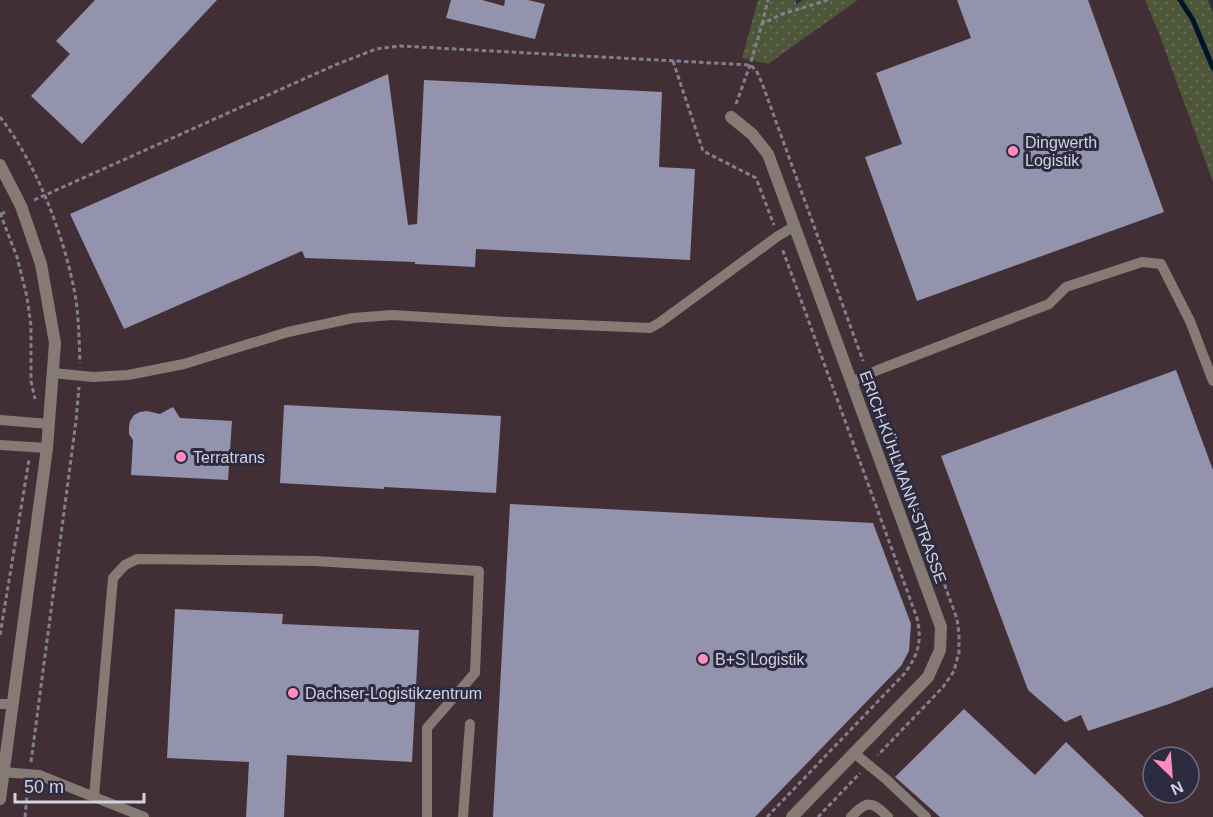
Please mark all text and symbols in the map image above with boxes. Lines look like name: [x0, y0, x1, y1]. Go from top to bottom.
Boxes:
place label: Dingwerth Logistik: [1025, 134, 1097, 169]
marker: Dingwerth Logistik: [1006, 144, 1020, 158]
street label: ERICH-KÜHLMANN-STRASSE: [857, 368, 949, 586]
place label: Terratrans: [193, 449, 265, 466]
marker: Terratrans: [174, 450, 188, 464]
place label: B+S Logistik: [715, 651, 805, 668]
marker: B+S Logistik: [696, 652, 710, 666]
place label: Dachser-Logistikzentrum: [305, 685, 482, 702]
marker: Dachser-Logistikzentrum: [286, 686, 300, 700]
north arrow: [1141, 745, 1201, 805]
scale bar: [15, 766, 144, 804]
text: 50 m: [24, 777, 64, 797]
text: N: [1168, 778, 1186, 798]

